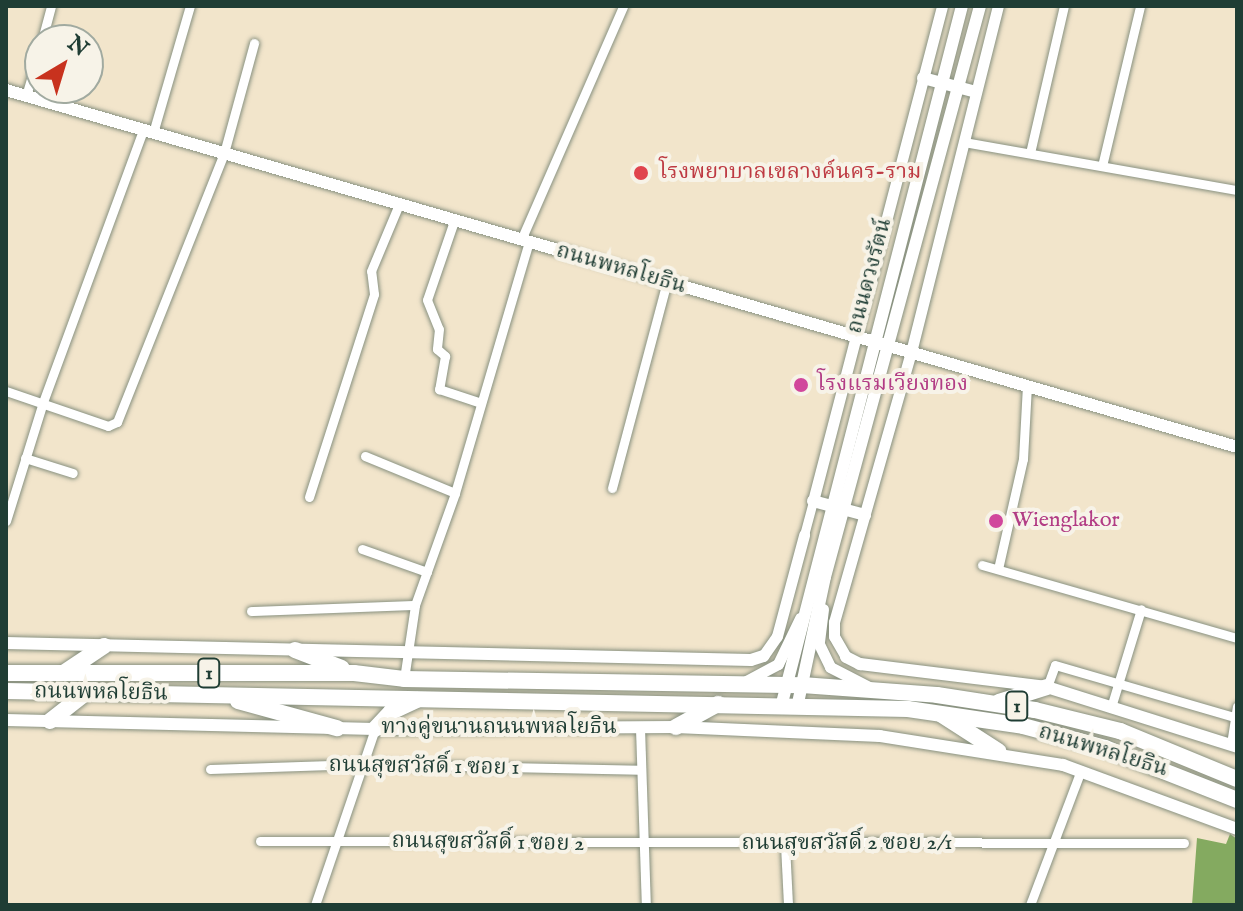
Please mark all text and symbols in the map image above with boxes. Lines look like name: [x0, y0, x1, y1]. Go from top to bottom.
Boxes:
north arrow: [24, 24, 104, 104]
text: N: [61, 30, 94, 64]
place label: โรงพยาบาลเขลางค์นคร-ราม: [659, 160, 921, 186]
marker: โรงพยาบาลเขลางค์นคร-ราม: [630, 162, 652, 184]
street label: ถนนดวงรัตน์: [842, 215, 898, 337]
street label: ถนนพหลโยธิน: [553, 238, 689, 300]
place label: โรงแรมเวียงทอง: [817, 372, 968, 398]
marker: โรงแรมเวียงทอง: [792, 376, 810, 394]
place label: Wienglakor: [1012, 508, 1120, 534]
marker: Wienglakor: [987, 512, 1005, 530]
road number: 1: [197, 657, 221, 689]
street label: ถนนพหลโยธิน: [34, 679, 168, 707]
road number: 1: [1005, 690, 1029, 722]
street label: ทางคู่ขนานถนนพหลโยธิน: [381, 715, 617, 741]
street label: ถนนพหลโยธิน: [1035, 719, 1171, 783]
street label: ถนนสุขสวัสดิ์ 1 ซอย 1: [328, 752, 520, 782]
street label: ถนนสุขสวัสดิ์ 1 ซอย 2: [391, 828, 585, 858]
street label: ถนนสุขสวัสดิ์ 2 ซอย 2/1: [742, 831, 952, 857]

